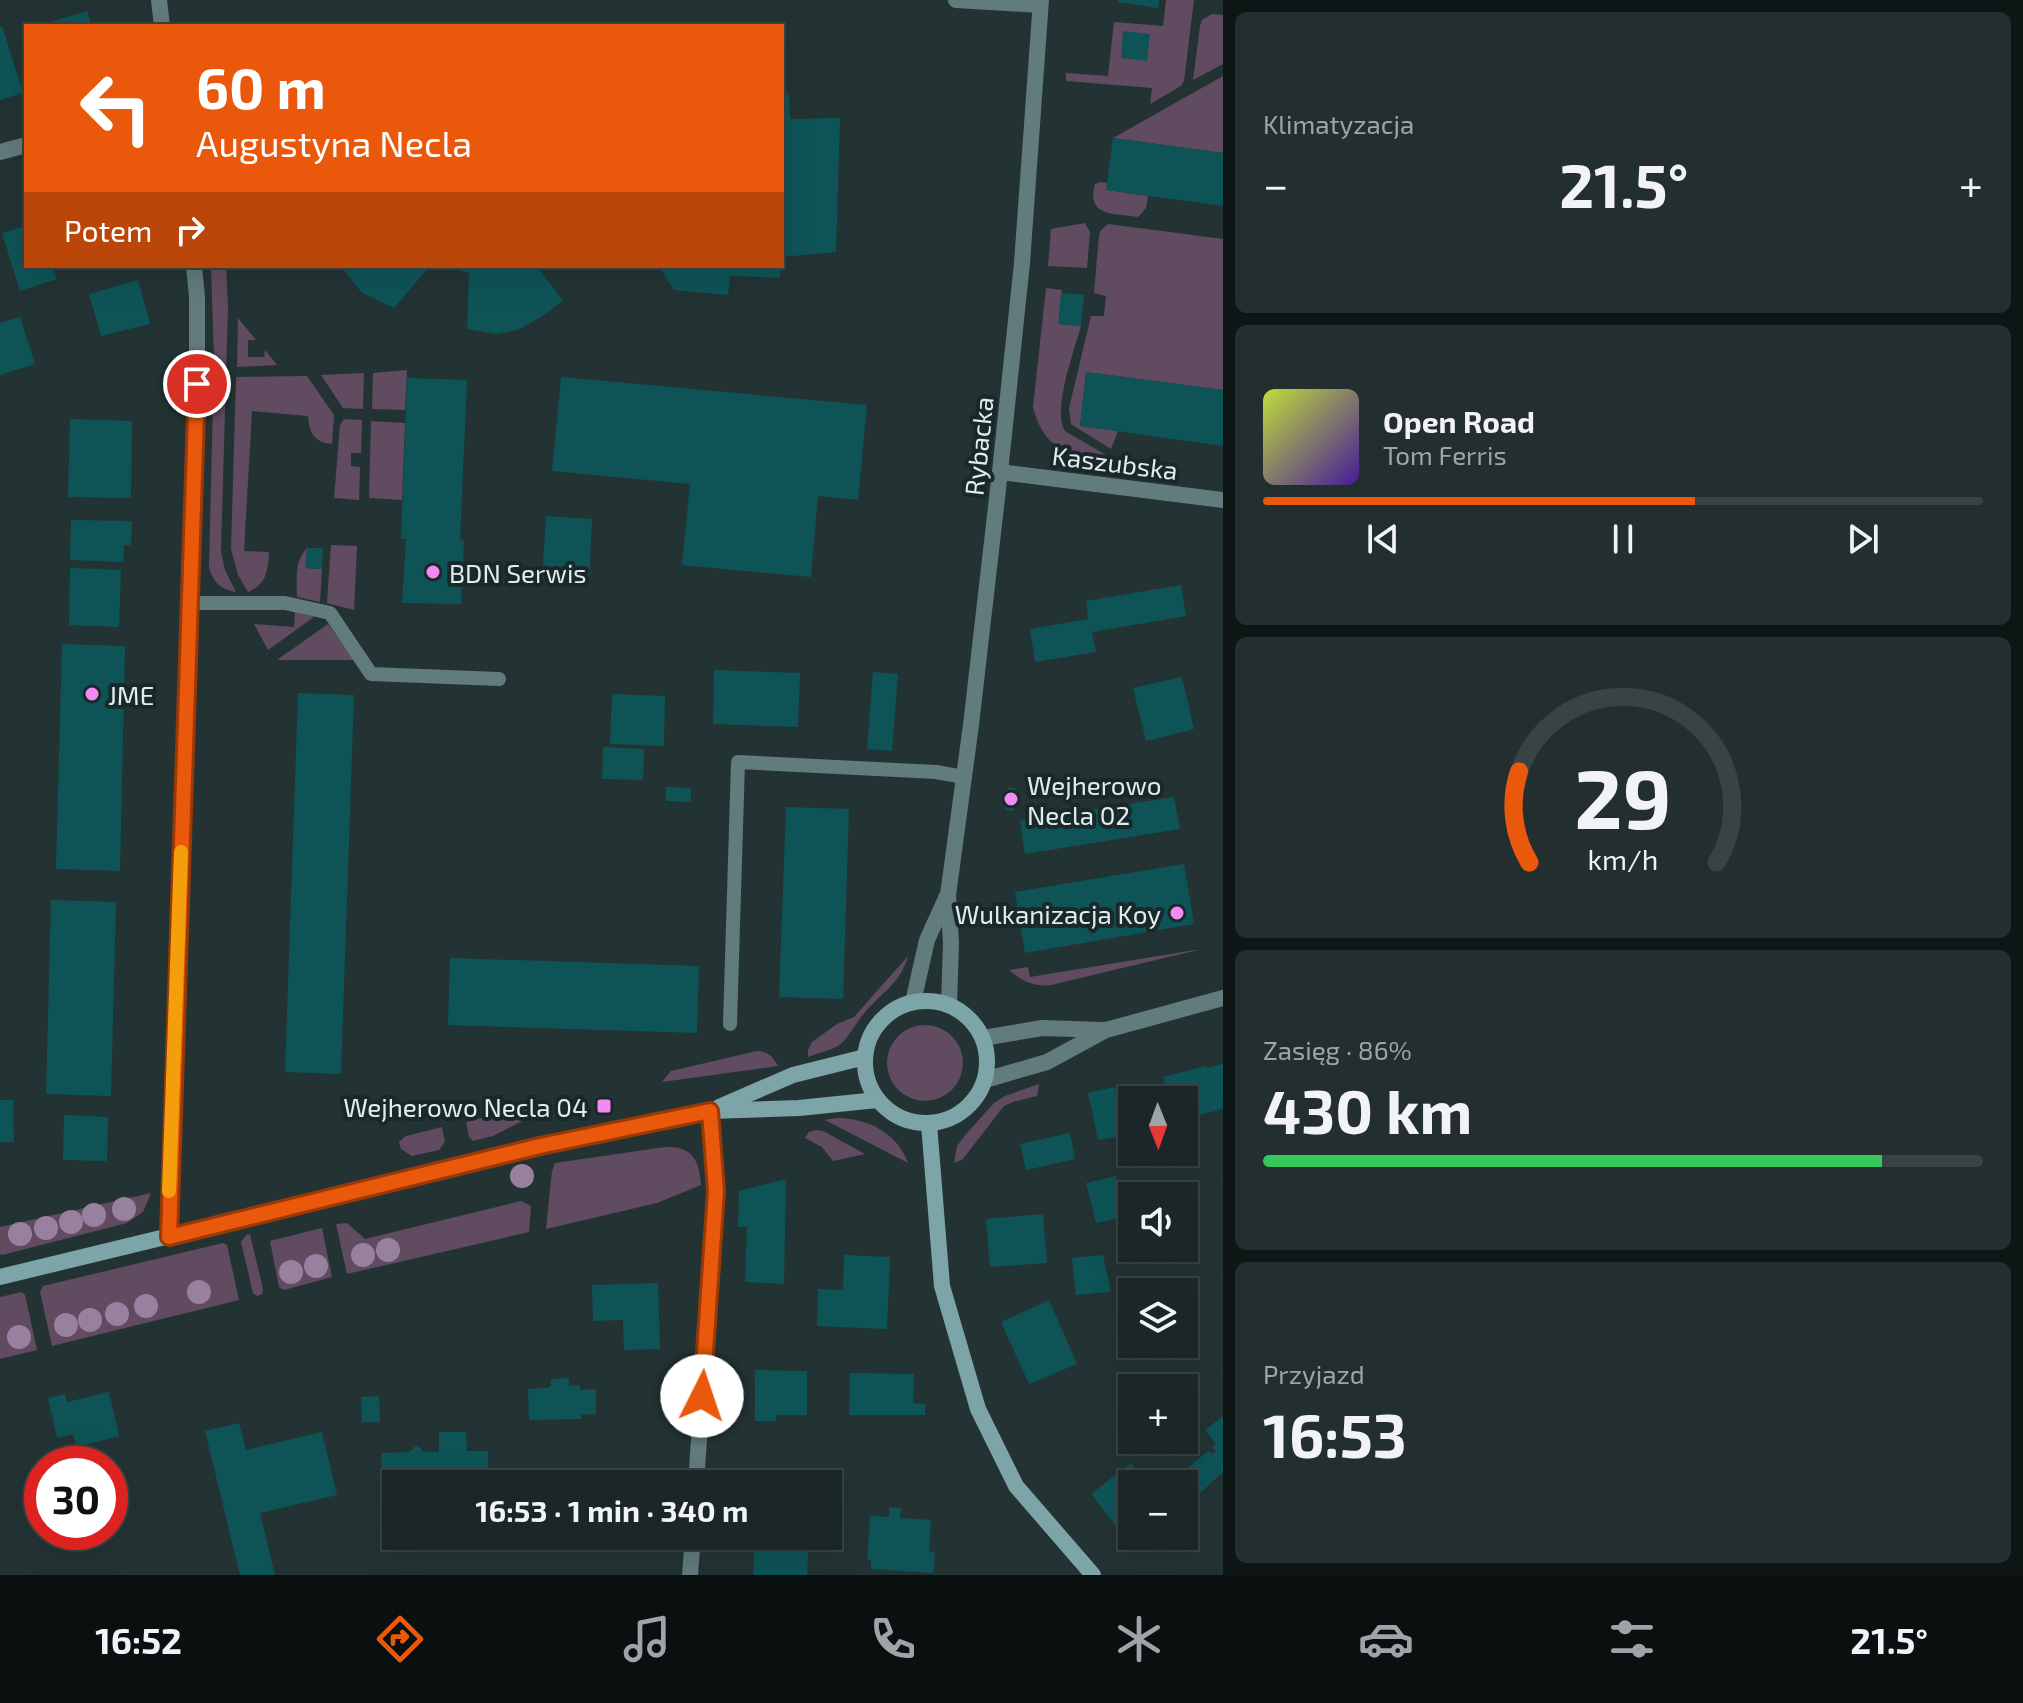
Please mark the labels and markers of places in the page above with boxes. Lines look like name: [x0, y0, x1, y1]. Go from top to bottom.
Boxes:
pin: [163, 350, 231, 418]
place label: BDN Serwis: [449, 557, 587, 588]
marker: BDN Serwis: [424, 563, 442, 581]
place label: JME: [108, 679, 154, 710]
marker: JME: [83, 685, 101, 703]
place label: Wejherowo Necla 02: [1027, 769, 1162, 830]
marker: Wejherowo Necla 02: [1002, 790, 1020, 808]
place label: Wulkanizacja Koy: [955, 898, 1161, 929]
marker: Wulkanizacja Koy: [1168, 904, 1186, 922]
place label: Wejherowo Necla 04: [343, 1091, 588, 1122]
marker: Wejherowo Necla 04: [595, 1097, 613, 1115]

